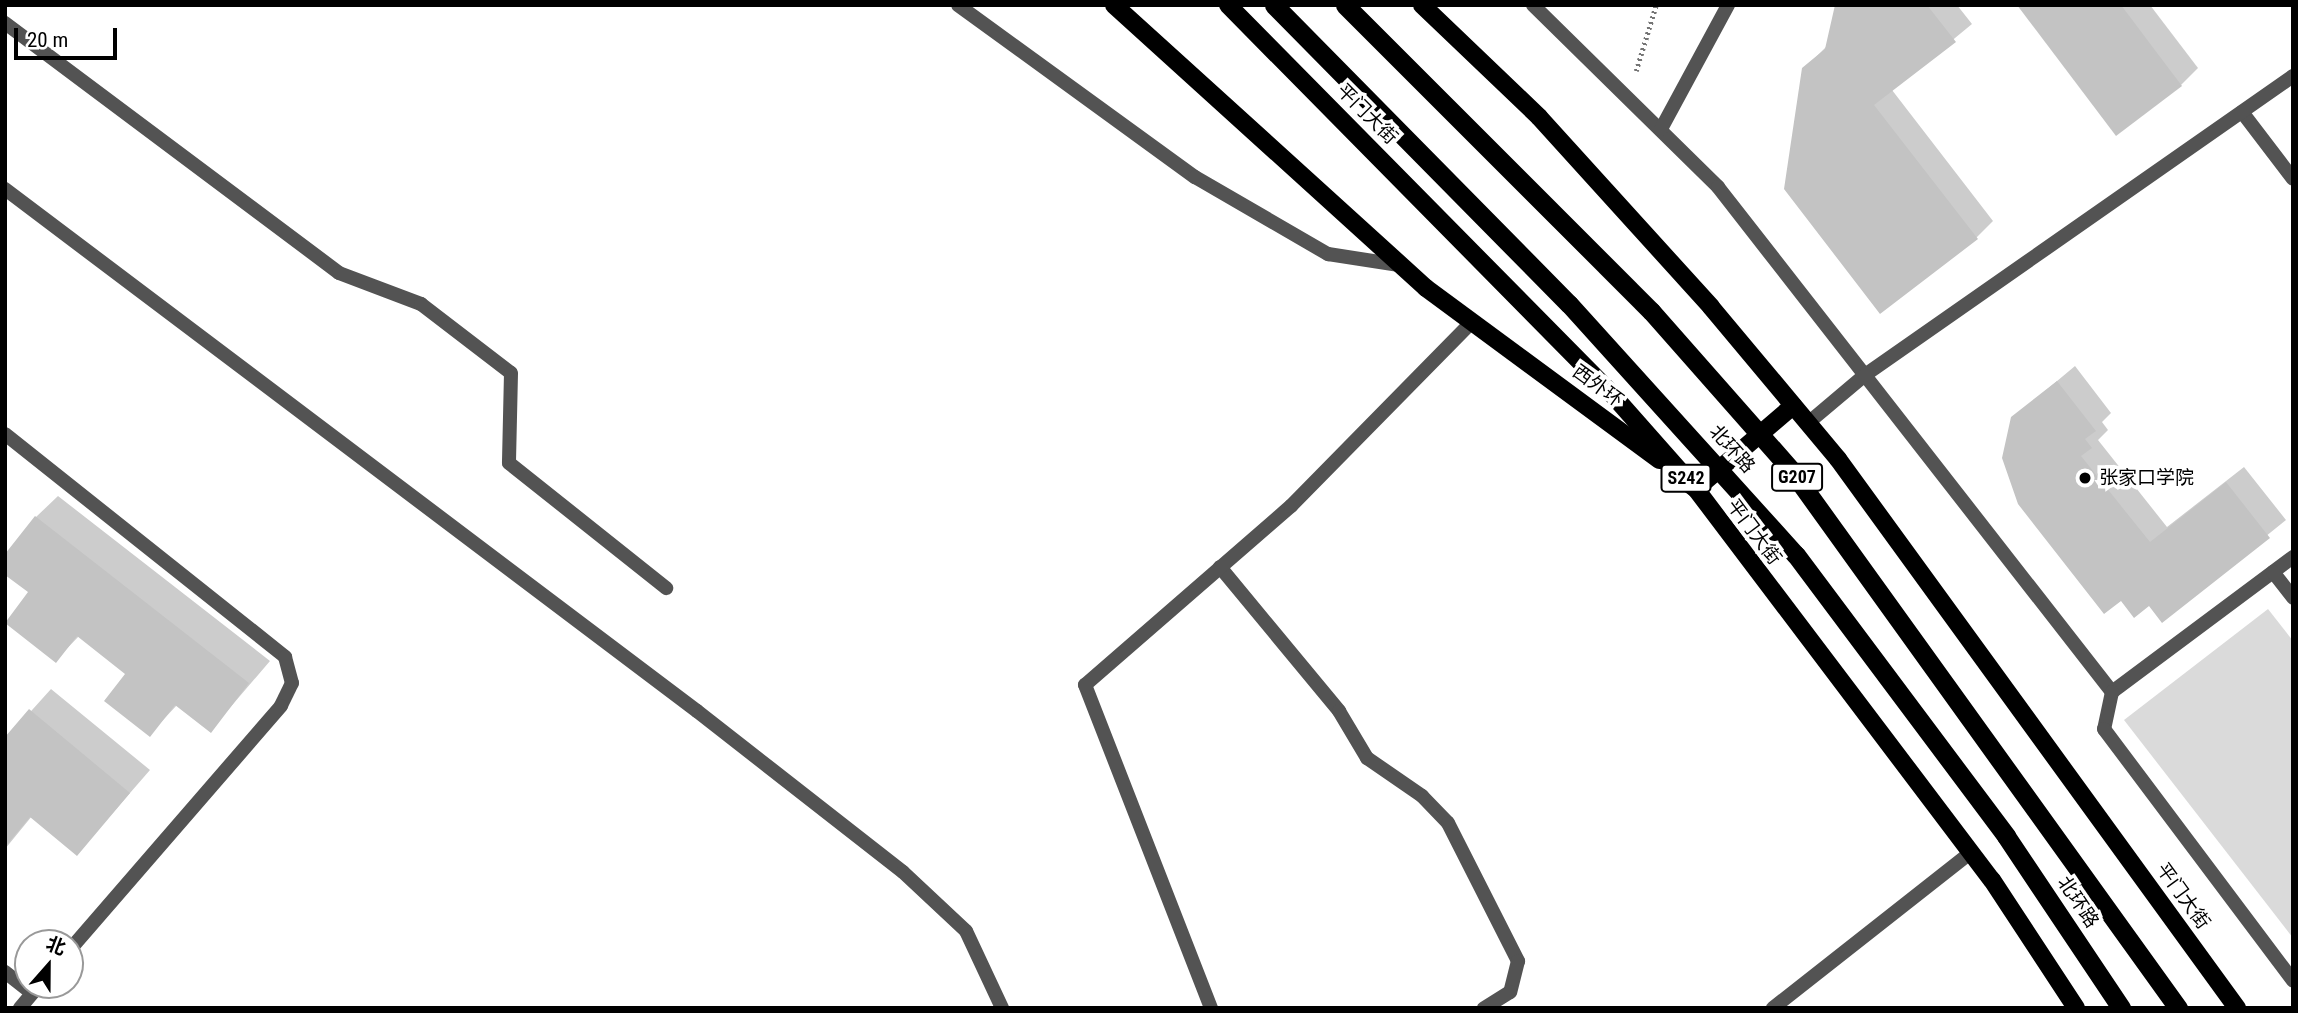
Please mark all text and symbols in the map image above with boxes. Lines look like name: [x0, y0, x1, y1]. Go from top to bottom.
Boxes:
scale bar: [18, 14, 121, 58]
text: 20 m: [27, 28, 68, 52]
street label: 平门大街: [1332, 79, 1402, 149]
street label: 西外环: [1568, 360, 1628, 412]
street label: 北环路: [1704, 420, 1760, 478]
road number: G207: [1771, 462, 1823, 491]
road number: S242: [1660, 464, 1712, 492]
place label: 张家口学院: [2099, 467, 2194, 489]
marker: 张家口学院: [2077, 470, 2093, 486]
street label: 平门大街: [1722, 495, 1786, 569]
street label: 平门大街: [2151, 859, 2215, 933]
street label: 北环路: [2053, 872, 2103, 932]
north arrow: [14, 929, 84, 999]
text: 北: [43, 932, 69, 960]

